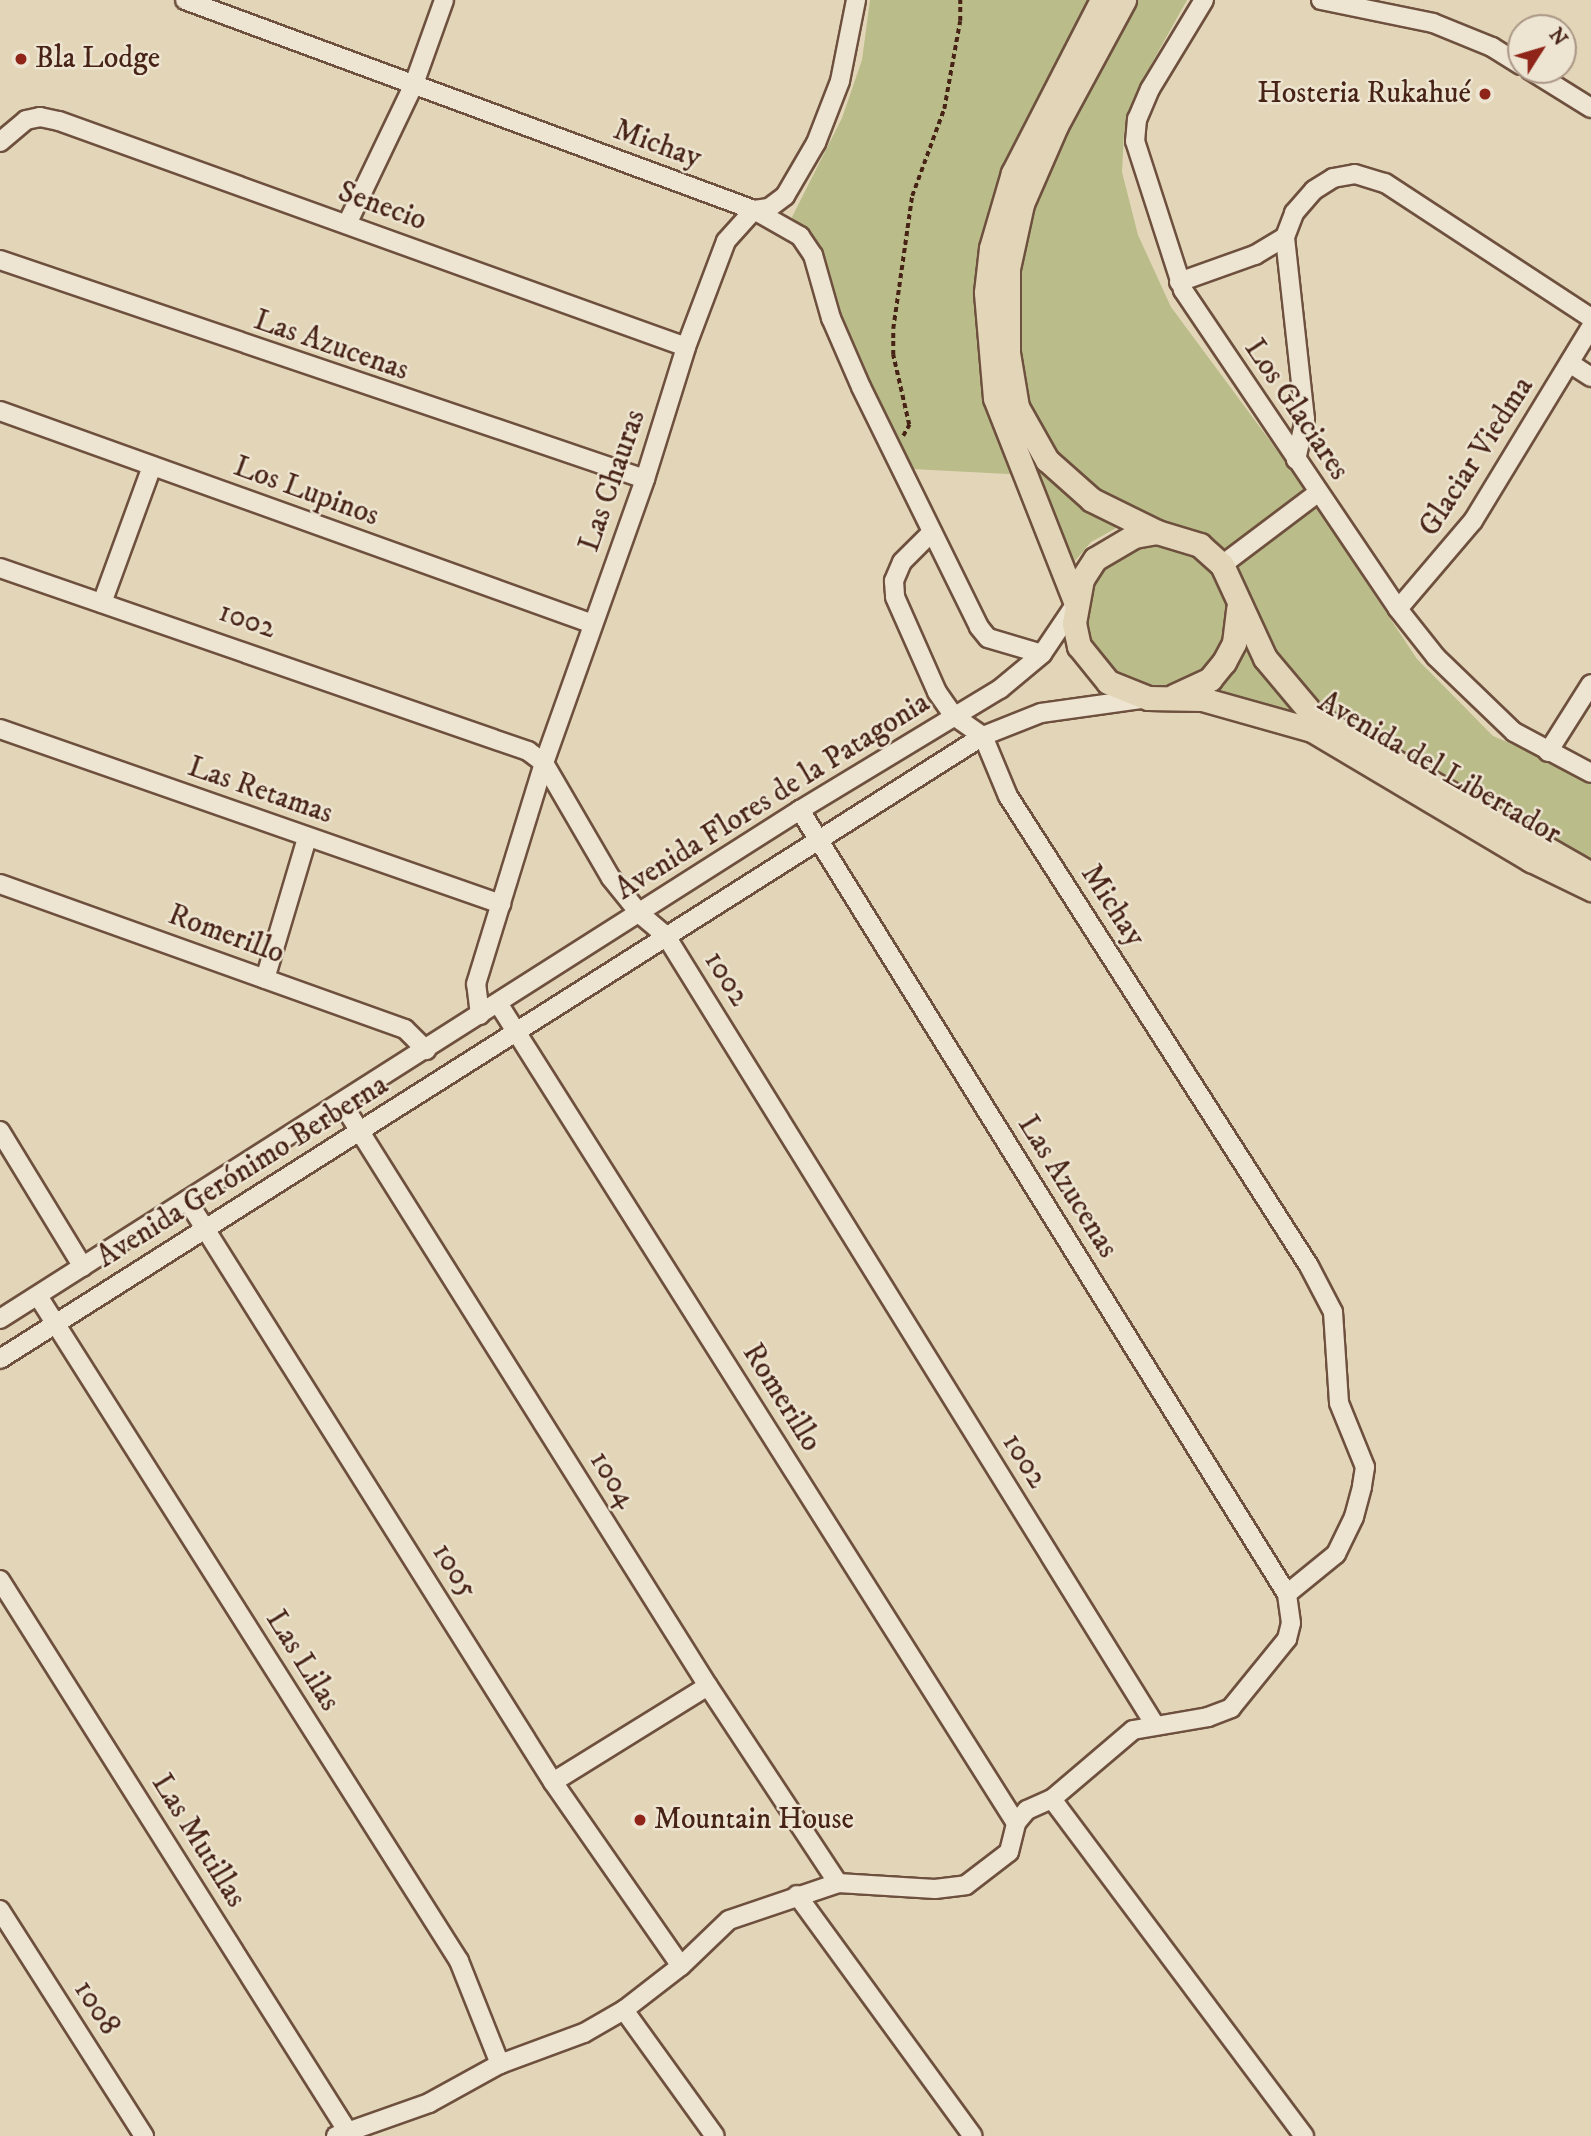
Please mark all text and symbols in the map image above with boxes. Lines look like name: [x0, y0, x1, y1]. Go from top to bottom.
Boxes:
north arrow: [1507, 14, 1577, 84]
text: N: [1544, 24, 1571, 50]
place label: Bla Lodge: [35, 41, 160, 77]
marker: Bla Lodge: [13, 51, 29, 67]
place label: Hosteria Rukahué: [1257, 76, 1471, 112]
marker: Hosteria Rukahué: [1477, 86, 1493, 102]
street label: Michay: [608, 113, 706, 177]
street label: Senecio: [333, 174, 431, 240]
street label: Las Azucenas: [249, 303, 413, 389]
street label: Los Glaciares: [1236, 333, 1356, 487]
street label: Glaciar Viedma: [1412, 370, 1542, 544]
street label: Las Chauras: [572, 405, 654, 557]
street label: Los Lupinos: [229, 449, 383, 535]
street label: 1002: [214, 595, 280, 647]
street label: Avenida Flores de la Patagonia: [609, 685, 937, 909]
street label: Avenida del Libertador: [1311, 685, 1567, 853]
street label: Las Retamas: [183, 749, 337, 833]
street label: Michay: [1072, 858, 1152, 954]
street label: Romerillo: [163, 897, 289, 973]
street label: 1002: [695, 945, 757, 1013]
street label: Avenida Gerónimo Berberna: [91, 1068, 395, 1276]
street label: Las Azucenas: [1009, 1109, 1125, 1265]
street label: Romerillo: [734, 1337, 828, 1459]
street label: 1002: [993, 1427, 1055, 1495]
street label: 1004: [581, 1445, 643, 1515]
street label: 1005: [423, 1537, 485, 1605]
street label: Las Lilas: [257, 1604, 347, 1718]
street label: Las Mutillas: [143, 1768, 253, 1914]
place label: Mountain House: [654, 1802, 854, 1838]
marker: Mountain House: [632, 1812, 648, 1828]
street label: 1008: [65, 1974, 127, 2042]

